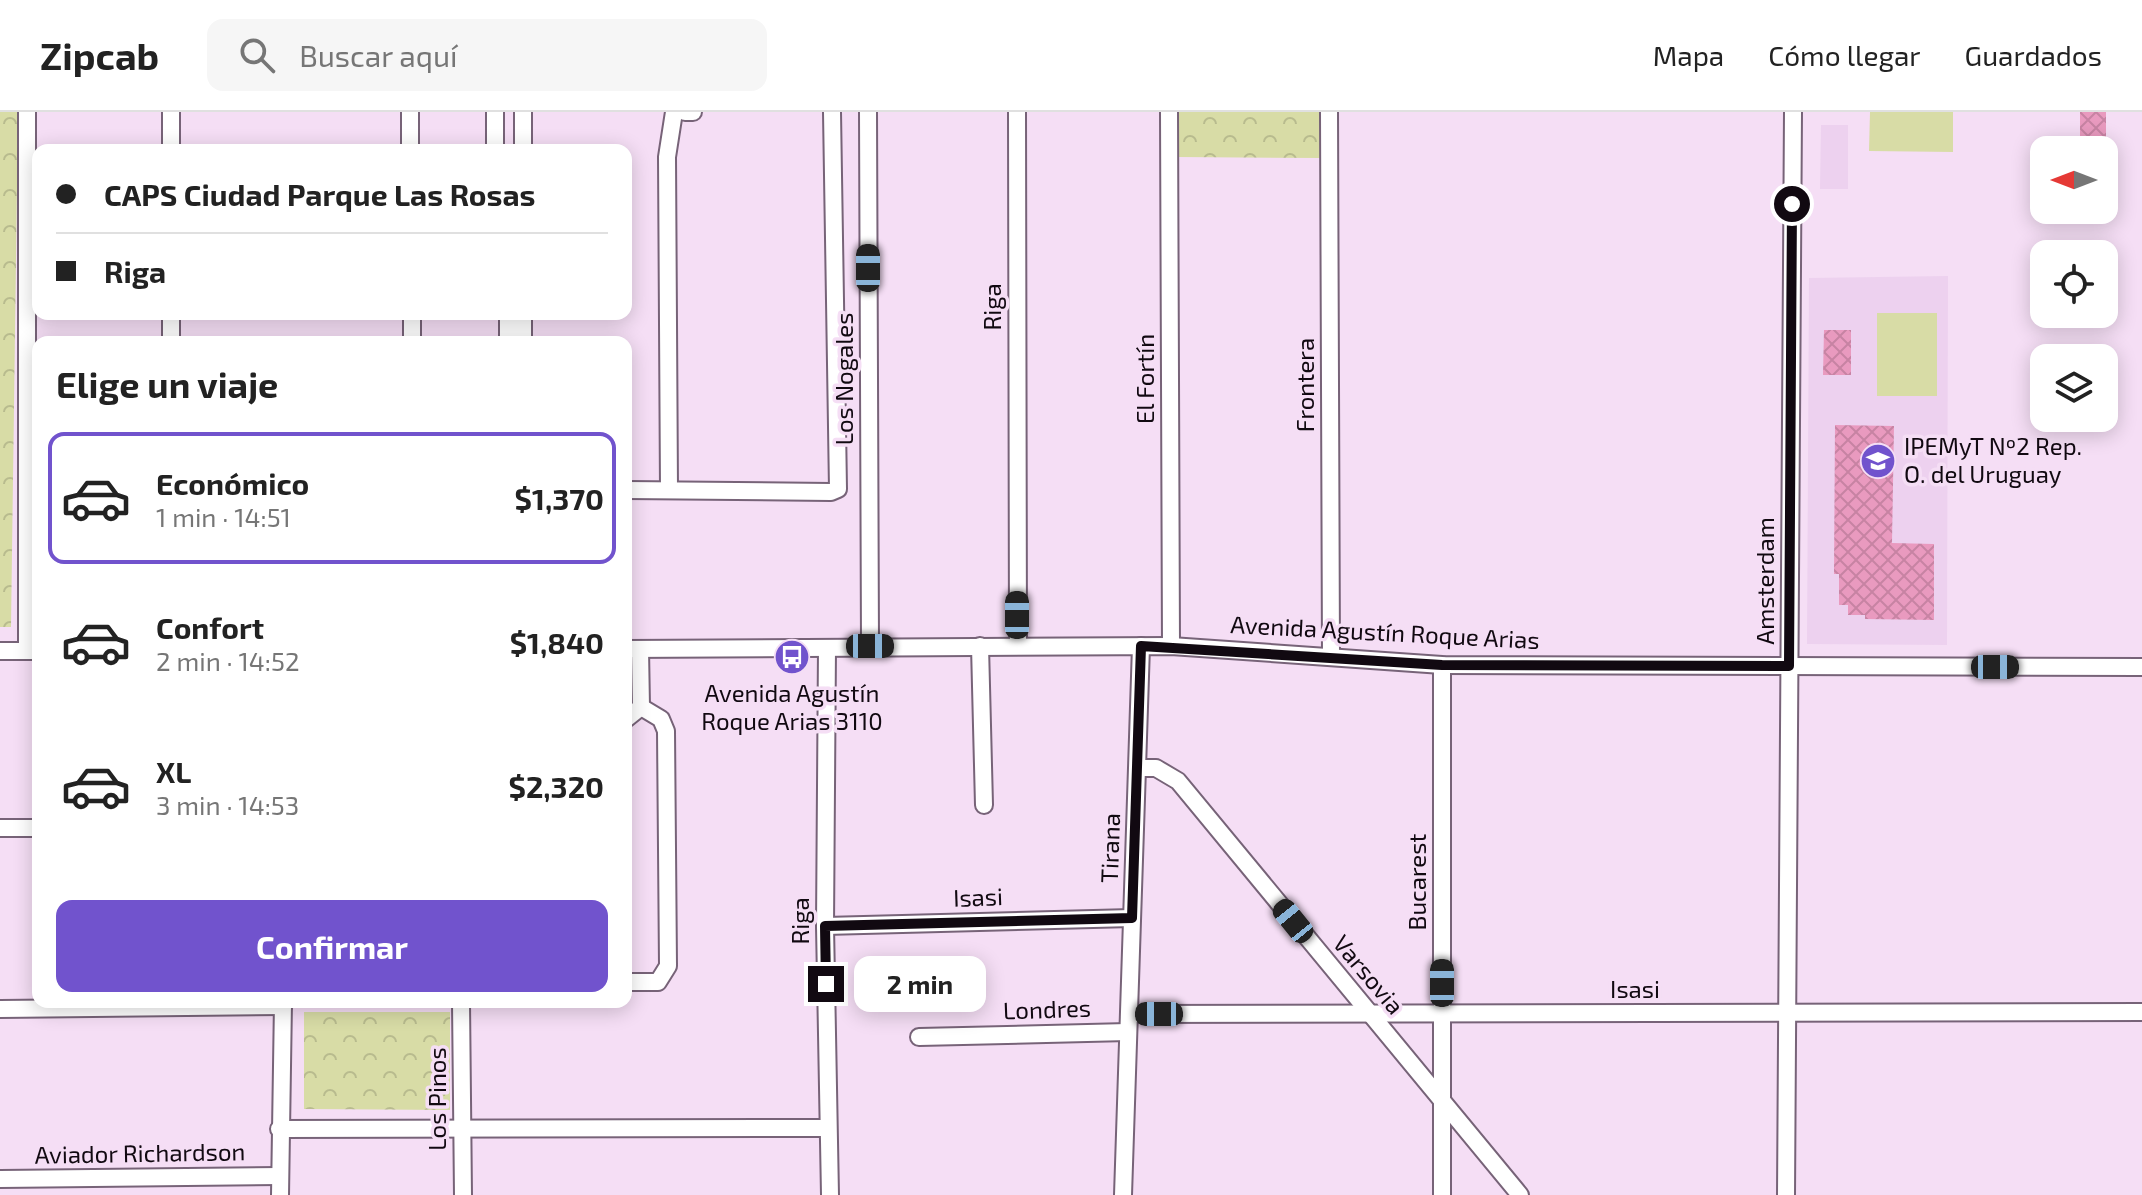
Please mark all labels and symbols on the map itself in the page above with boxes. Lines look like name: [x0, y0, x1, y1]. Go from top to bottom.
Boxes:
north arrow: [2030, 136, 2118, 224]
route start: [1774, 186, 1810, 222]
car: [856, 244, 880, 292]
street label: Riga: [977, 283, 1006, 331]
street label: Los Nogales: [829, 313, 858, 445]
street label: El Fortín: [1130, 334, 1159, 424]
street label: Frontera: [1290, 338, 1319, 432]
place label: IPEMyT Nº2 Rep. O. del Uruguay: [1904, 431, 2082, 488]
school or university icon: IPEMyT Nº2 Rep. O. del Uruguay: [1859, 442, 1897, 480]
street label: Amsterdam: [1750, 517, 1779, 645]
car: [1005, 591, 1029, 639]
street label: Avenida Agustín Roque Arias: [1230, 609, 1540, 654]
car: [846, 634, 894, 658]
bus stop icon: Avenida Agustín Roque Arias 3110: [773, 638, 811, 676]
car: [1971, 655, 2019, 679]
place label: Avenida Agustín Roque Arias 3110: [701, 678, 883, 735]
street label: Tirana: [1094, 813, 1125, 883]
street label: Bucarest: [1402, 833, 1431, 931]
street label: Isasi: [953, 881, 1003, 912]
car: [1269, 895, 1317, 947]
street label: Riga: [785, 897, 814, 945]
street label: Varsovia: [1328, 929, 1411, 1019]
callout: 2 min: [854, 956, 986, 1012]
car: [1430, 959, 1454, 1007]
route end: [808, 966, 844, 1002]
street label: Isasi: [1610, 974, 1660, 1003]
street label: Londres: [1002, 992, 1091, 1025]
car: [1135, 1002, 1183, 1026]
street label: Los Pinos: [422, 1047, 451, 1151]
street label: Aviador Richardson: [34, 1136, 246, 1169]

